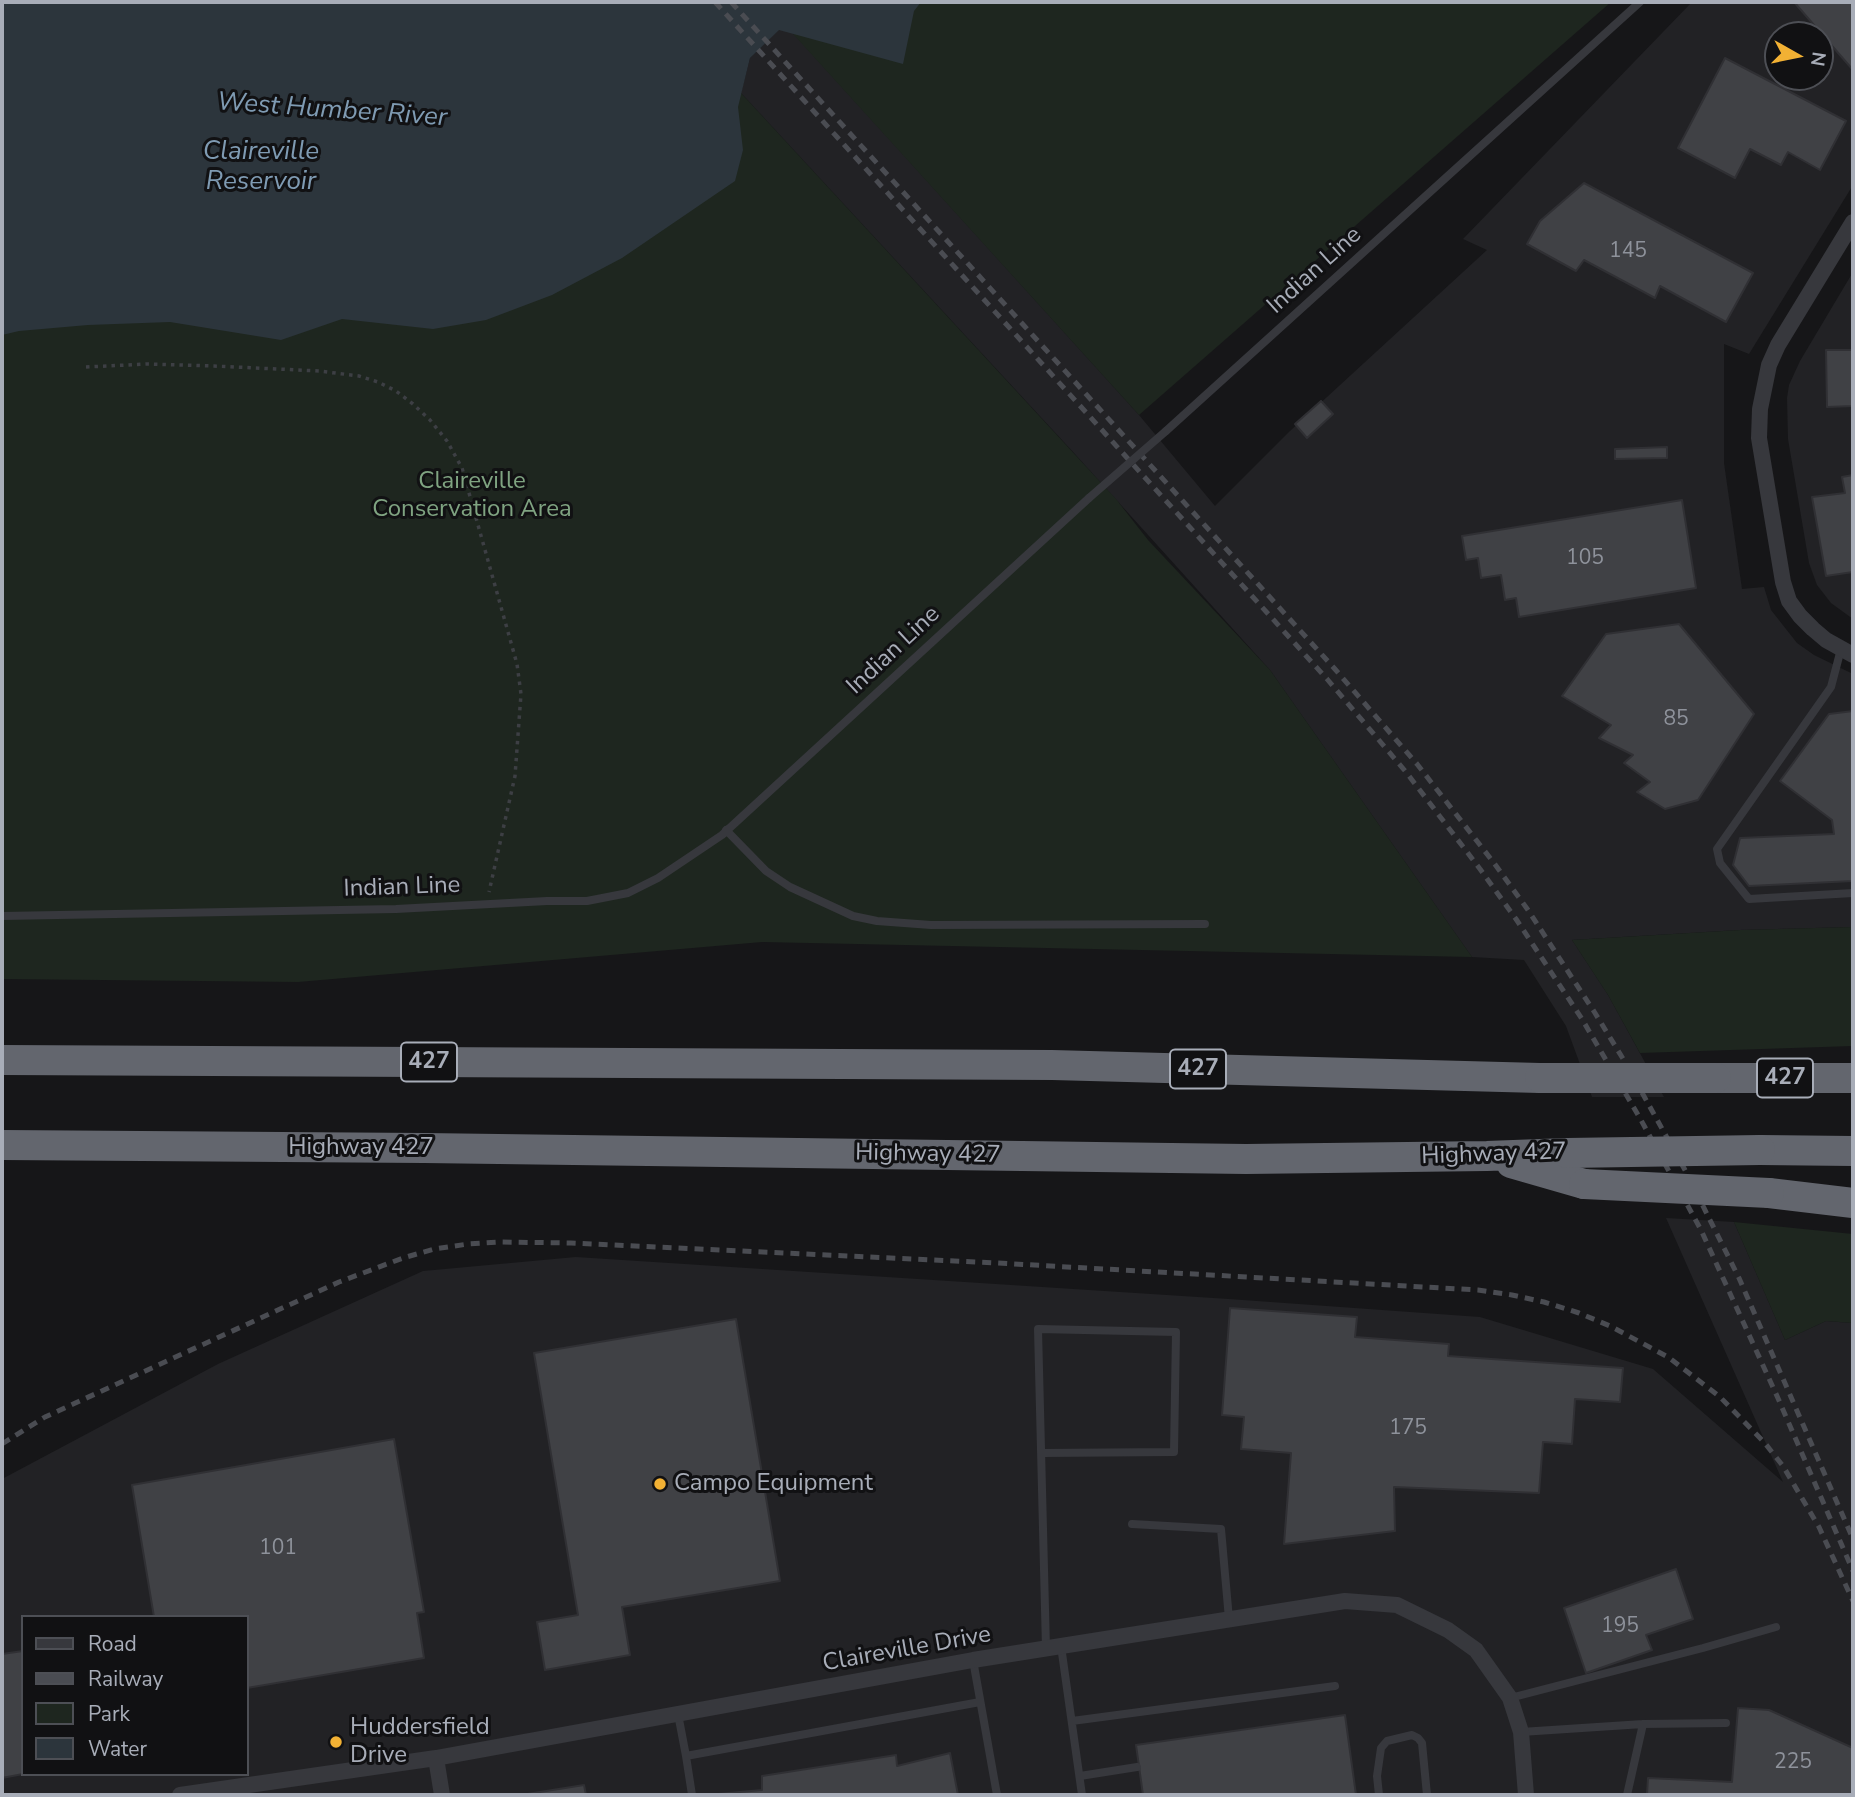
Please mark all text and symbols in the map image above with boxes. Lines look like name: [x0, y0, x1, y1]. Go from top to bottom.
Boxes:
north arrow: [1764, 21, 1834, 91]
text: N: [1804, 50, 1832, 68]
water label: West Humber River: [216, 87, 448, 135]
water label: Claireville Reservoir: [203, 137, 319, 198]
street label: Indian Line: [1262, 221, 1368, 321]
house number: 145: [1609, 239, 1647, 265]
park label: Claireville Conservation Area: [372, 468, 572, 524]
house number: 105: [1566, 546, 1604, 572]
street label: Indian Line: [841, 601, 947, 701]
house number: 85: [1663, 707, 1689, 733]
street label: Indian Line: [343, 872, 461, 904]
road number: 427: [401, 1042, 457, 1082]
road number: 427: [1170, 1050, 1226, 1088]
road number: 427: [1757, 1058, 1813, 1098]
street label: Highway 427: [288, 1134, 434, 1162]
street label: Highway 427: [1421, 1138, 1567, 1172]
street label: Highway 427: [855, 1139, 1001, 1171]
house number: 175: [1389, 1416, 1427, 1442]
place label: Campo Equipment: [674, 1470, 873, 1498]
marker: Campo Equipment: [652, 1476, 668, 1492]
house number: 101: [259, 1536, 297, 1562]
house number: 195: [1601, 1614, 1639, 1640]
legend: [21, 1615, 248, 1776]
street label: Claireville Drive: [821, 1621, 993, 1679]
text: Road: [88, 1630, 137, 1658]
text: Railway: [88, 1665, 163, 1693]
text: Park: [88, 1700, 130, 1728]
place label: Huddersfield Drive: [350, 1714, 490, 1770]
marker: Huddersfield Drive: [328, 1734, 344, 1750]
text: Water: [88, 1735, 147, 1763]
house number: 225: [1774, 1750, 1812, 1776]

